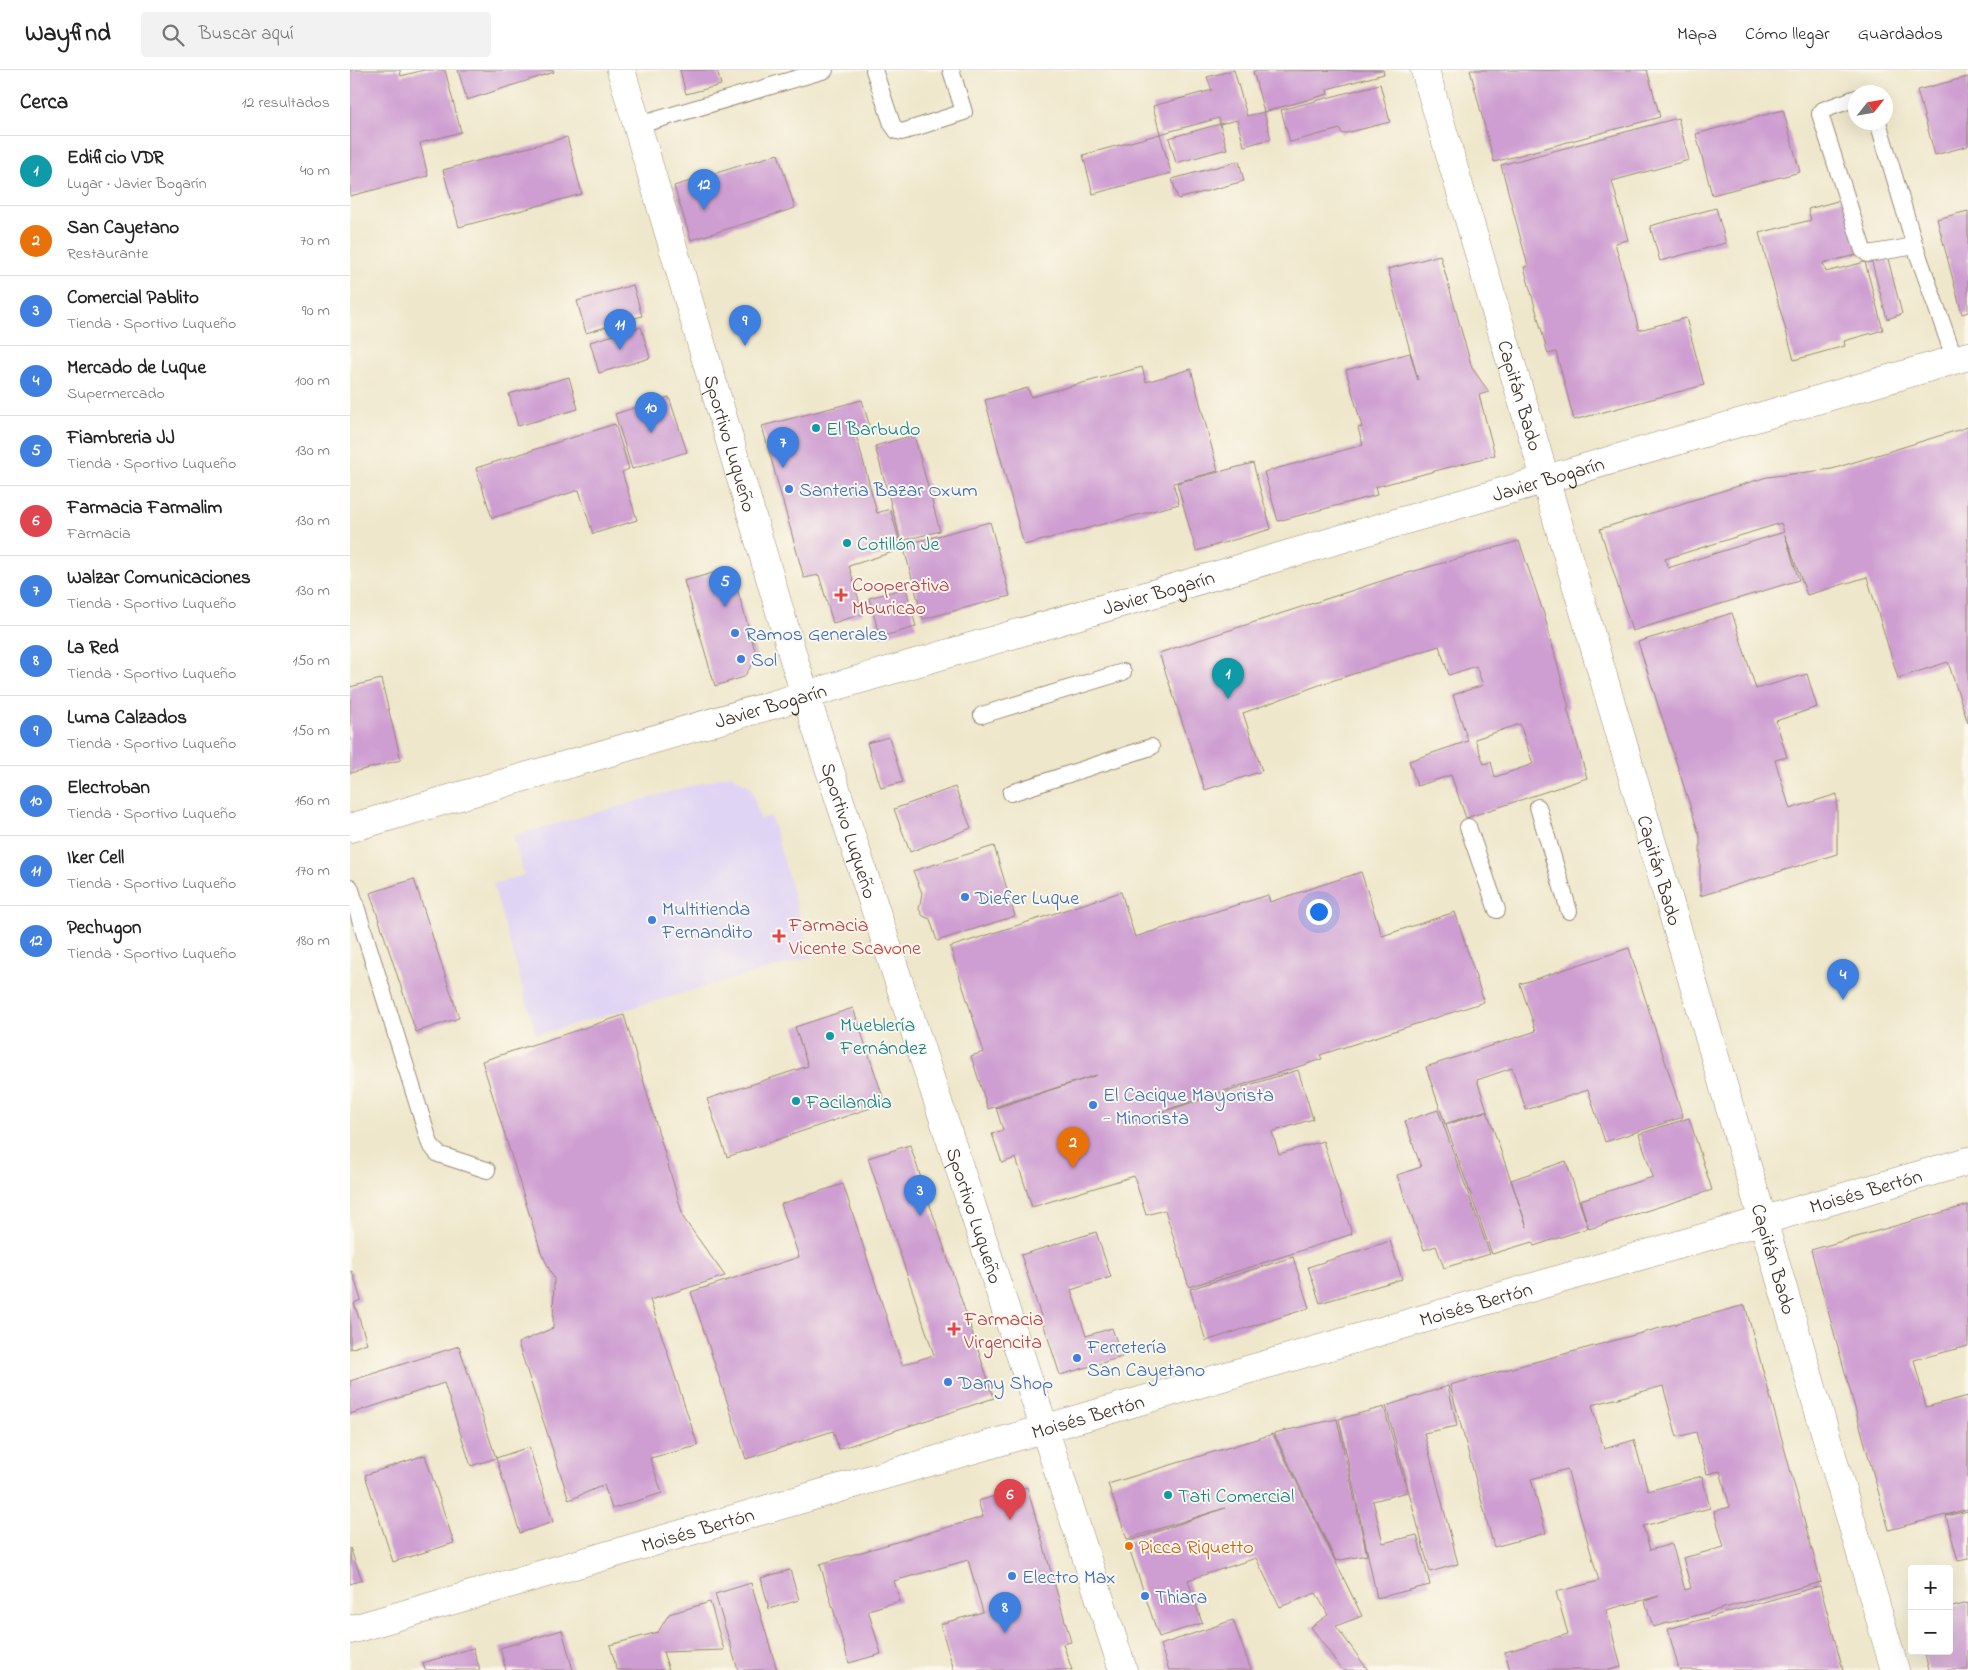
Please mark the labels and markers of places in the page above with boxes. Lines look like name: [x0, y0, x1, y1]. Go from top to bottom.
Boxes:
pin: 12: [688, 169, 720, 210]
pin: 9: [729, 305, 761, 346]
pin: 11: [604, 309, 636, 350]
pin: 10: [635, 392, 667, 433]
place label: El Barbudo: [826, 416, 921, 445]
marker: El Barbudo: [810, 422, 822, 434]
pin: 7: [767, 427, 799, 468]
place label: Santeria Bazar Oxum: [799, 477, 977, 506]
marker: Santeria Bazar Oxum: [783, 483, 795, 495]
place label: Cotillón Je: [857, 531, 939, 560]
marker: Cotillón Je: [841, 537, 853, 549]
pin: 5: [709, 566, 741, 607]
place label: Cooperativa Mburicao: [852, 572, 949, 624]
marker: Cooperativa Mburicao: [834, 588, 848, 602]
place label: Ramos Generales: [745, 621, 888, 650]
marker: Ramos Generales: [729, 627, 741, 639]
place label: Sol: [751, 647, 777, 676]
marker: Sol: [735, 653, 747, 665]
pin: 1: [1212, 658, 1244, 699]
place label: Diefer Luque: [974, 885, 1079, 914]
marker: Diefer Luque: [959, 891, 971, 903]
place label: Multitienda Fernandito: [661, 896, 753, 948]
place label: Farmacia Vicente Scavone: [788, 912, 921, 964]
marker: Multitienda Fernandito: [646, 914, 658, 926]
marker: Farmacia Vicente Scavone: [773, 930, 785, 942]
pin: 4: [1827, 959, 1859, 1000]
place label: Mueblería Fernández: [839, 1012, 927, 1064]
marker: Mueblería Fernández: [824, 1030, 836, 1042]
place label: El Cacique Mayorista - Minorista: [1103, 1082, 1274, 1134]
place label: Facilandia: [805, 1089, 892, 1118]
marker: Facilandia: [790, 1095, 802, 1107]
marker: El Cacique Mayorista - Minorista: [1087, 1099, 1099, 1111]
pin: 2: [1057, 1127, 1089, 1168]
pin: 3: [904, 1175, 936, 1216]
place label: Farmacia Virgencita: [963, 1306, 1044, 1359]
marker: Farmacia Virgencita: [948, 1323, 960, 1335]
place label: Ferretería San Cayetano: [1086, 1334, 1205, 1386]
marker: Ferretería San Cayetano: [1071, 1352, 1083, 1364]
place label: Dany Shop: [957, 1370, 1053, 1399]
marker: Dany Shop: [942, 1376, 954, 1388]
pin: 6: [994, 1479, 1026, 1520]
place label: Tati Comercial: [1178, 1483, 1294, 1512]
marker: Tati Comercial: [1162, 1489, 1174, 1501]
place label: Picca Riquetto: [1139, 1534, 1254, 1563]
marker: Picca Riquetto: [1123, 1540, 1135, 1552]
place label: Electro Max: [1022, 1564, 1116, 1593]
marker: Electro Max: [1006, 1570, 1018, 1582]
place label: Thiara: [1155, 1584, 1207, 1613]
marker: Thiara: [1139, 1590, 1151, 1602]
pin: 8: [989, 1592, 1021, 1633]

